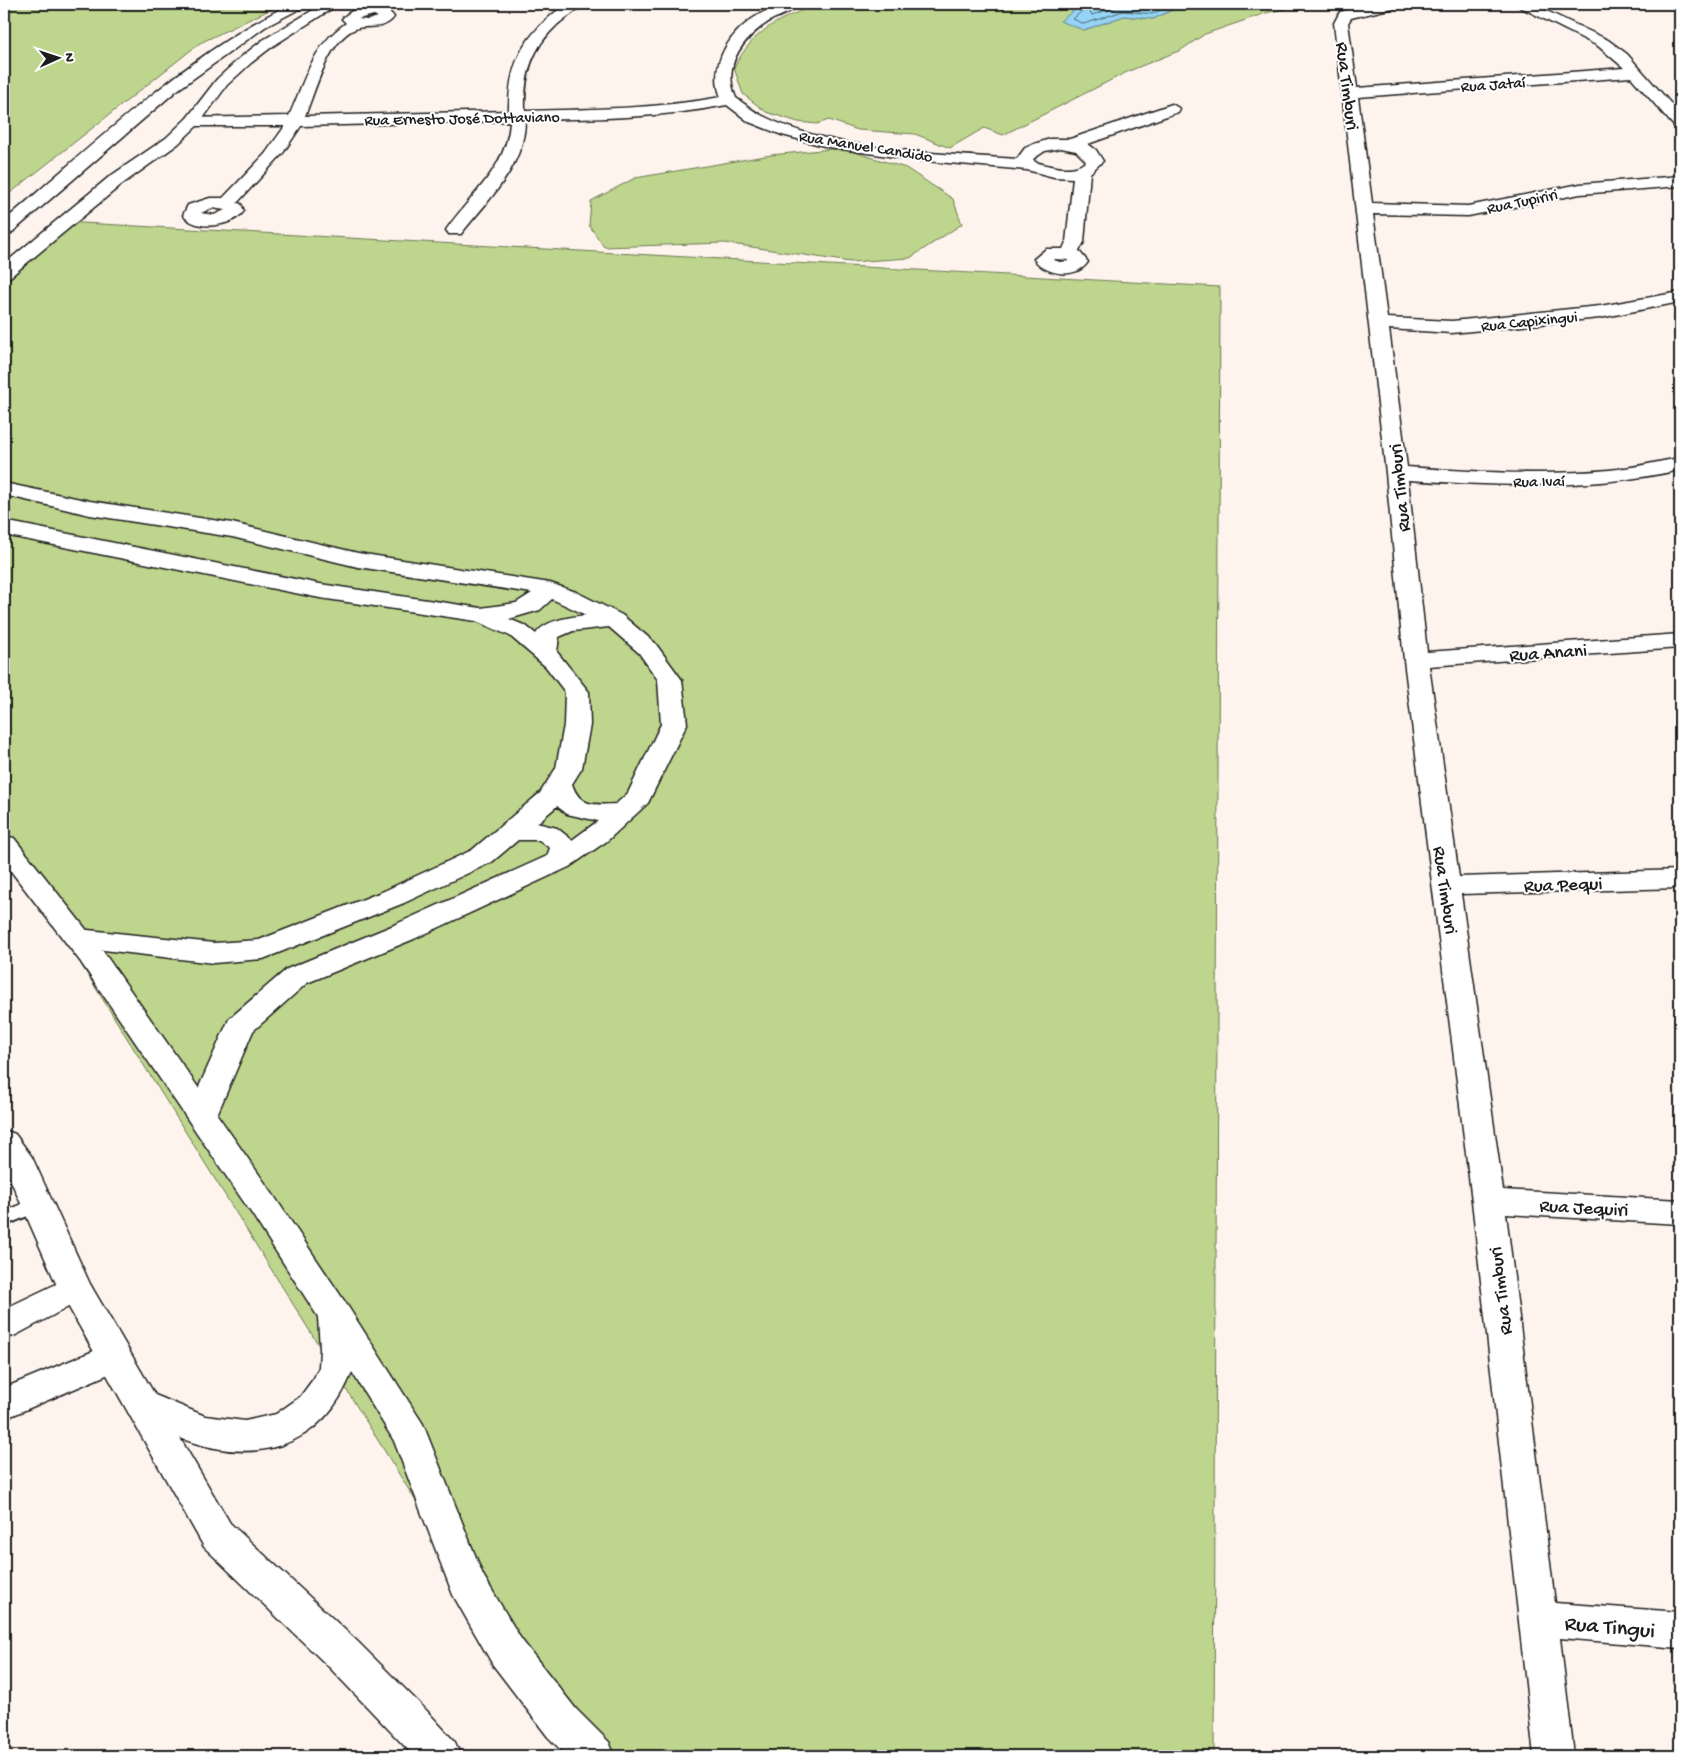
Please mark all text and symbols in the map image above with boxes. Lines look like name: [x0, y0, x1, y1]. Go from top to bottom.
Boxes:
north arrow: [32, 32, 82, 82]
street label: Rua Timburi: [1329, 41, 1362, 132]
text: N: [60, 52, 77, 62]
street label: Rua Jataí: [1460, 75, 1527, 98]
street label: Rua Ernesto José Dottaviano: [364, 109, 560, 132]
street label: Rua Manuel Candido: [797, 129, 934, 168]
street label: Rua Tupiriri: [1486, 187, 1560, 220]
street label: Rua Capixingui: [1480, 309, 1579, 338]
street label: Rua Timburi: [1385, 442, 1418, 533]
street label: Rua Ivaí: [1513, 474, 1566, 493]
street label: Rua Anani: [1509, 640, 1588, 669]
street label: Rua Timburi: [1426, 845, 1461, 936]
street label: Rua Pequi: [1523, 874, 1603, 899]
street label: Rua Jequiri: [1539, 1196, 1629, 1223]
street label: Rua Timburi: [1486, 1245, 1519, 1336]
street label: Rua Tingui: [1563, 1612, 1656, 1646]

